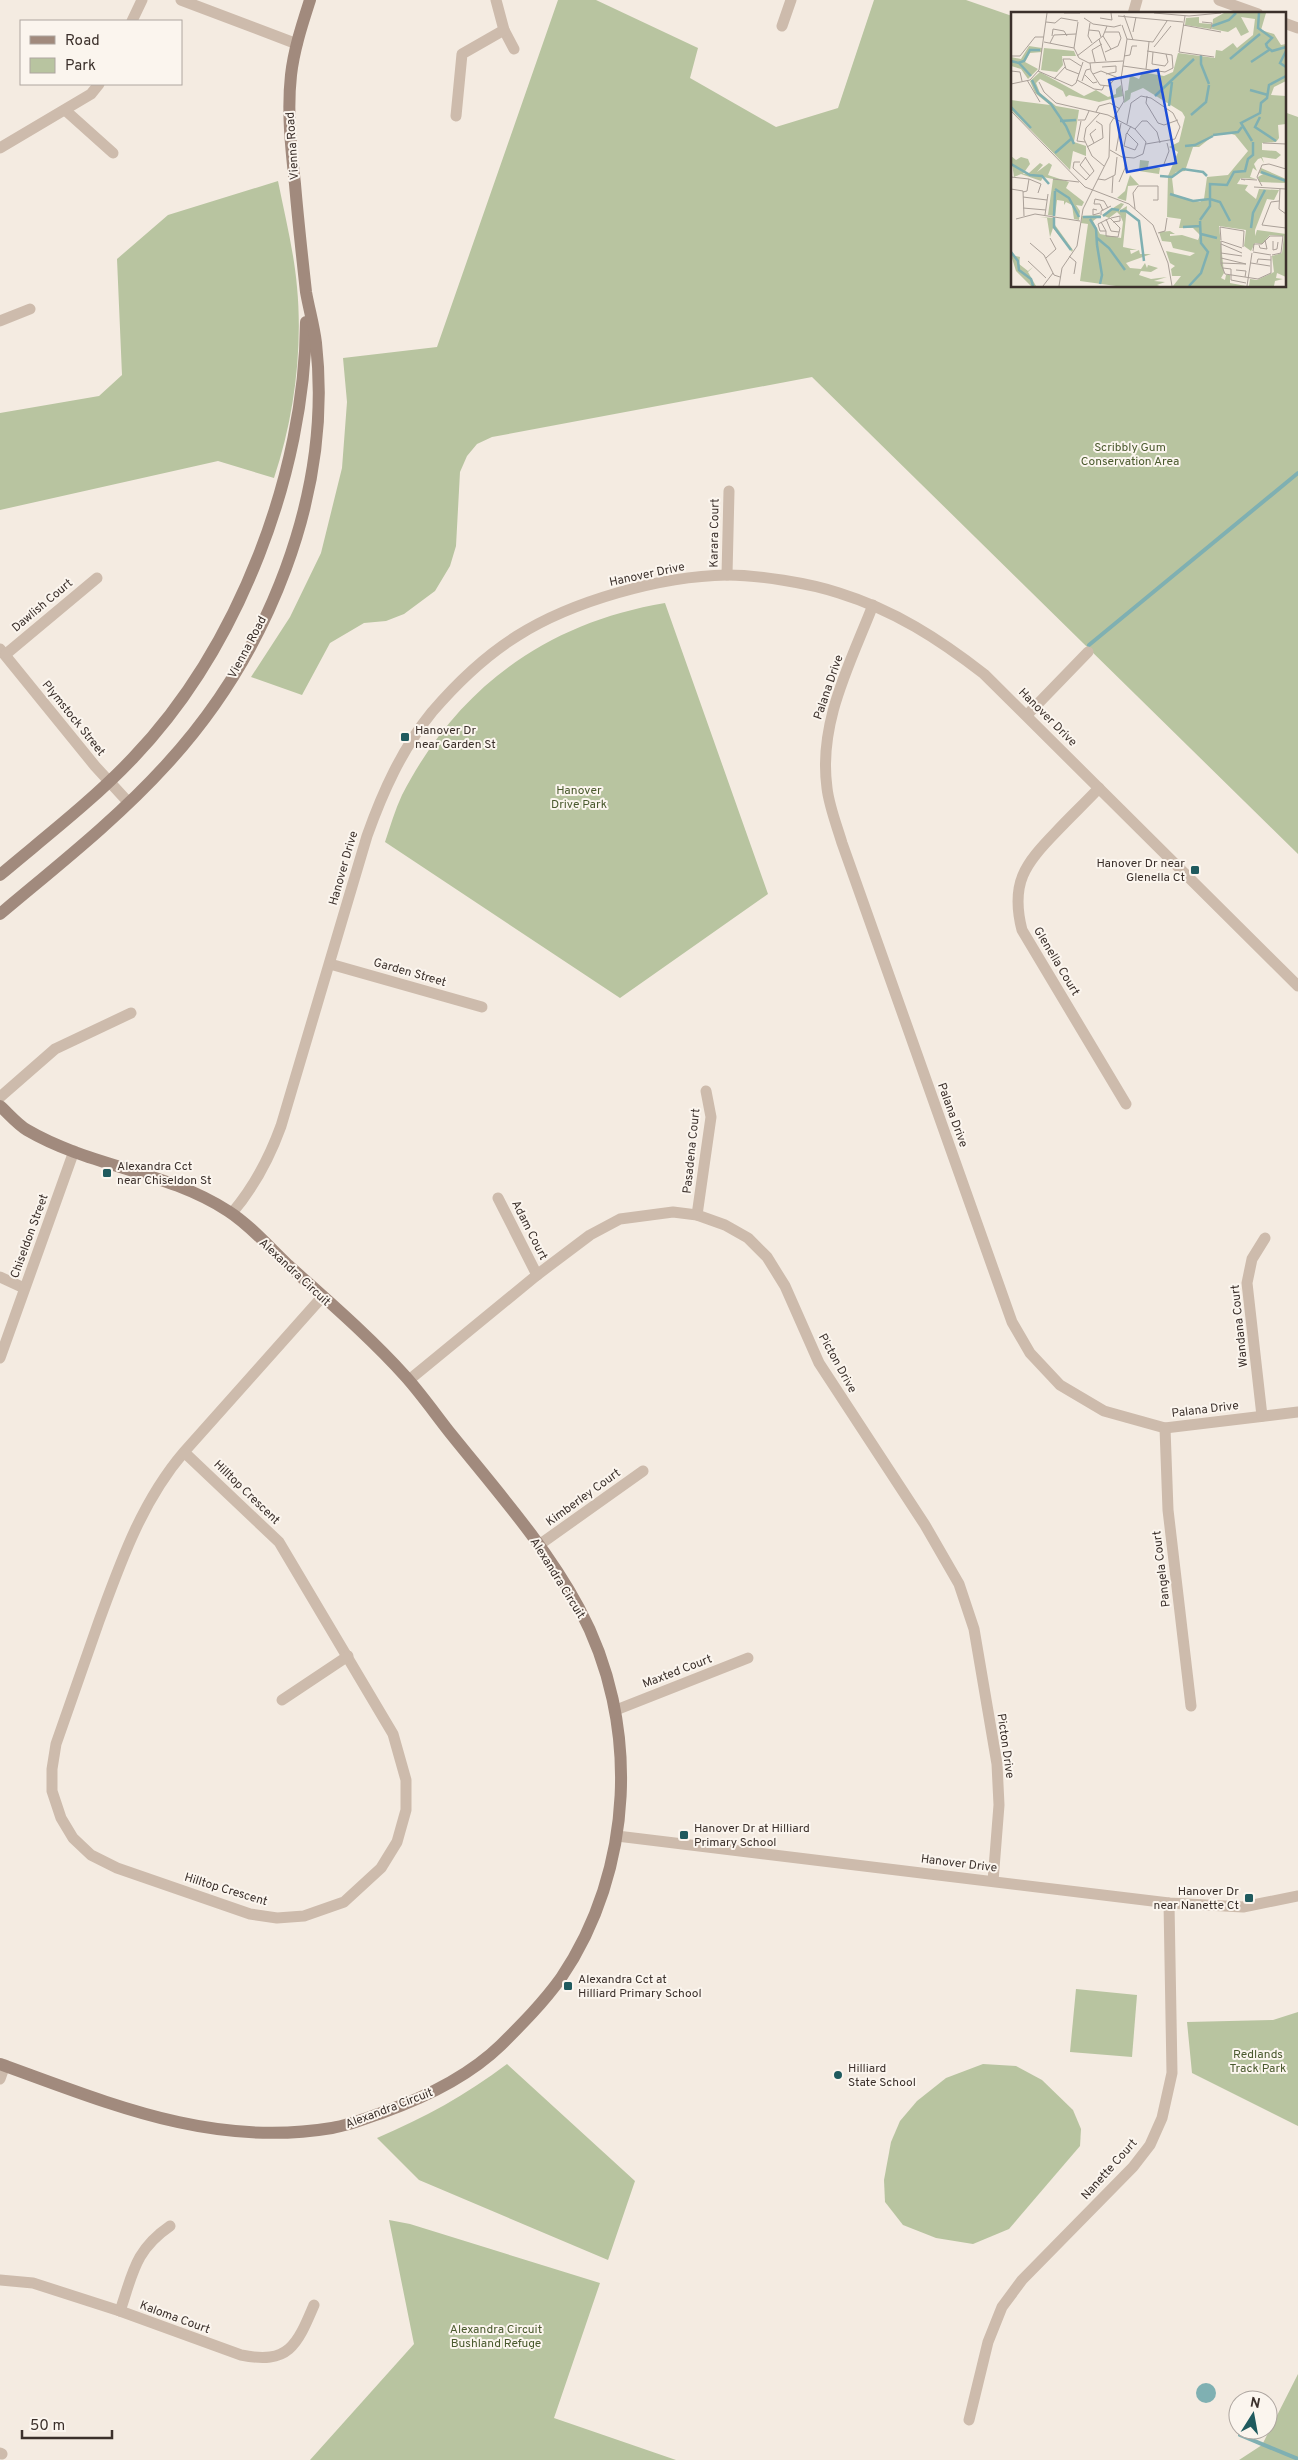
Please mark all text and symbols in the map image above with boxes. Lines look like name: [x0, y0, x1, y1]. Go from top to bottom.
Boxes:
inset map: [1011, 12, 1286, 288]
legend: [20, 20, 182, 85]
text: Road: [65, 32, 100, 51]
text: Park: [65, 57, 96, 76]
street label: Vienna Road: [283, 111, 303, 180]
park label: Scribbly Gum Conservation Area: [1081, 440, 1179, 470]
street label: Karara Court: [706, 498, 724, 568]
street label: Hanover Drive: [608, 559, 686, 591]
street label: Dawlish Court: [9, 576, 76, 636]
street label: Vienna Road: [225, 614, 271, 681]
street label: Palana Drive: [810, 653, 848, 722]
street label: Plymstock Street: [38, 678, 109, 760]
street label: Hanover Drive: [1015, 685, 1080, 750]
place label: Hanover Dr near Garden St: [415, 723, 496, 753]
marker: Hanover Dr near Garden St: [399, 731, 411, 743]
park label: Hanover Drive Park: [551, 783, 607, 813]
street label: Hanover Drive: [326, 829, 362, 907]
place label: Hanover Dr near Glenella Ct: [1097, 856, 1185, 886]
marker: Hanover Dr near Glenella Ct: [1189, 864, 1201, 876]
street label: Glenella Court: [1029, 924, 1083, 999]
street label: Garden Street: [371, 955, 448, 991]
street label: Palana Drive: [933, 1081, 971, 1150]
street label: Pasadena Court: [680, 1108, 704, 1195]
place label: Alexandra Cct near Chiseldon St: [117, 1159, 212, 1189]
marker: Alexandra Cct near Chiseldon St: [101, 1167, 113, 1179]
street label: Chiseldon Street: [7, 1192, 53, 1281]
street label: Adam Court: [507, 1198, 551, 1263]
street label: Alexandra Circuit: [255, 1235, 334, 1310]
street label: Wandana Court: [1228, 1284, 1252, 1368]
street label: Picton Drive: [814, 1331, 860, 1396]
street label: Palana Drive: [1171, 1398, 1240, 1422]
street label: Hilltop Crescent: [210, 1457, 283, 1528]
street label: Kimberley Court: [543, 1465, 624, 1530]
street label: Pangela Court: [1149, 1530, 1175, 1608]
street label: Alexandra Circuit: [526, 1535, 588, 1622]
street label: Maxted Court: [640, 1651, 714, 1693]
street label: Picton Drive: [993, 1713, 1017, 1780]
place label: Hanover Dr at Hilliard Primary School: [694, 1821, 810, 1851]
marker: Hanover Dr at Hilliard Primary School: [678, 1829, 690, 1841]
street label: Hanover Drive: [920, 1851, 998, 1877]
street label: Hilltop Crescent: [182, 1870, 269, 1910]
place label: Hanover Dr near Nanette Ct: [1153, 1884, 1239, 1914]
marker: Hanover Dr near Nanette Ct: [1243, 1892, 1255, 1904]
place label: Alexandra Cct at Hilliard Primary School: [578, 1972, 702, 2002]
marker: Alexandra Cct at Hilliard Primary School: [562, 1980, 574, 1992]
park label: Redlands Track Park: [1230, 2047, 1286, 2077]
place label: Hilliard State School: [848, 2061, 916, 2091]
marker: Hilliard State School: [832, 2069, 844, 2081]
street label: Alexandra Circuit: [343, 2085, 435, 2133]
street label: Nanette Court: [1078, 2136, 1141, 2204]
street label: Kaloma Court: [137, 2298, 212, 2338]
park label: Alexandra Circuit Bushland Refuge: [450, 2322, 542, 2352]
north arrow: [1228, 2390, 1278, 2440]
text: N: [1249, 2394, 1262, 2413]
scale bar: [22, 2408, 112, 2440]
text: 50 m: [30, 2417, 65, 2436]

